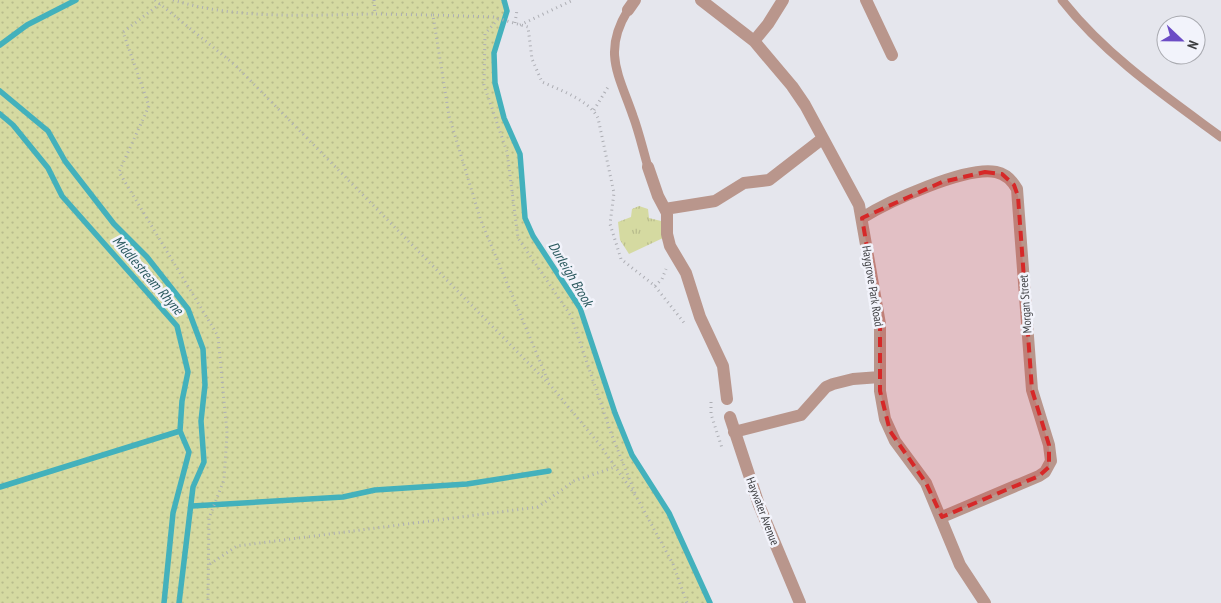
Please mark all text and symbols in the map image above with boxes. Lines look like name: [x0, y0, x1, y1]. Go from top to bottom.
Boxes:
north arrow: [1156, 15, 1206, 65]
text: N: [1183, 38, 1203, 52]
water label: Middlestream Rhyne: [109, 232, 188, 319]
water label: Durleigh Brook: [545, 238, 598, 311]
street label: Haygrove Park Road: [859, 244, 887, 328]
street label: Morgan Street: [1015, 273, 1035, 334]
street label: Haywater Avenue: [743, 475, 783, 547]

